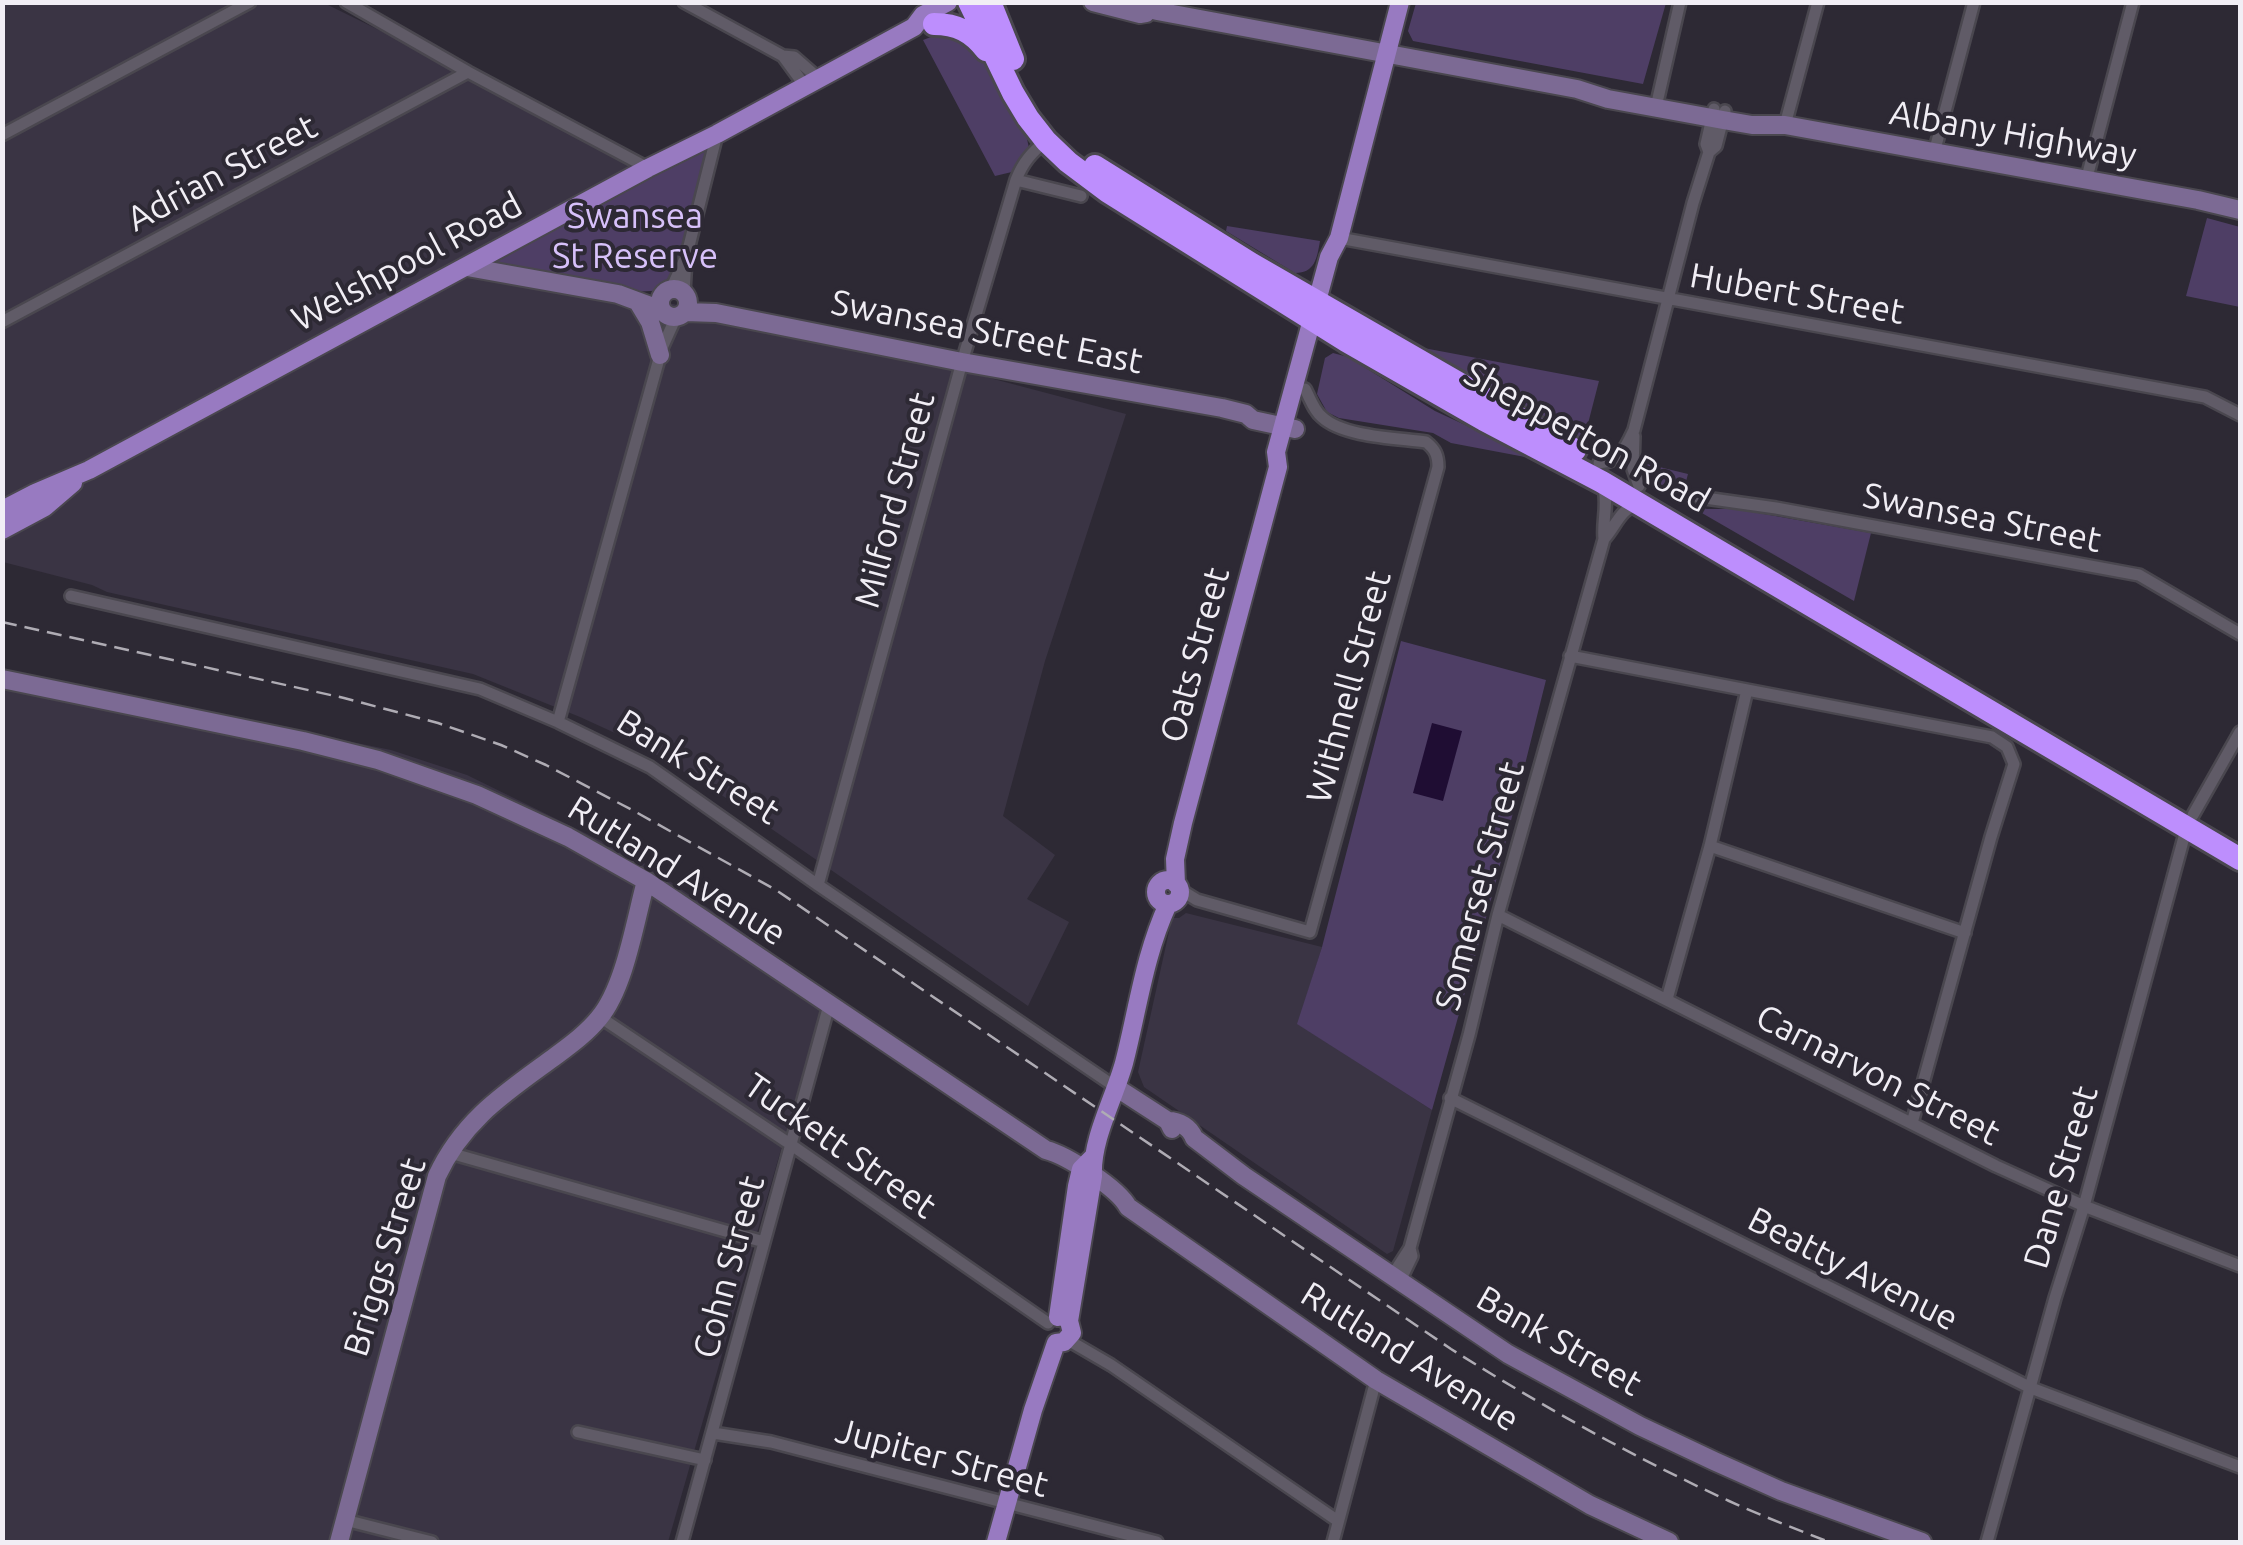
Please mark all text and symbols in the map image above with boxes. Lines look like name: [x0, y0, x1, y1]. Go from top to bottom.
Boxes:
street label: Albany Highway: [1886, 92, 2140, 176]
street label: Adrian Street: [120, 105, 324, 241]
street label: Welshpool Road: [285, 184, 529, 340]
park label: Swansea St Reserve: [552, 195, 718, 277]
street label: Hubert Street: [1687, 254, 1907, 334]
street label: Swansea Street East: [828, 281, 1146, 383]
street label: Shepperton Road: [1457, 352, 1717, 522]
street label: Milford Street: [846, 388, 944, 612]
street label: Swansea Street: [1859, 474, 2105, 562]
street label: Oats Street: [1151, 563, 1239, 747]
street label: Withnell Street: [1298, 566, 1400, 808]
street label: Bank Street: [609, 701, 787, 833]
street label: Somerset Street: [1427, 757, 1533, 1015]
street label: Rutland Avenue: [560, 787, 794, 955]
street label: Carnarvon Street: [1749, 995, 2007, 1155]
street label: Tuckett Street: [736, 1064, 944, 1228]
street label: Dane Street: [2015, 1081, 2107, 1273]
street label: Briggs Street: [335, 1153, 435, 1361]
street label: Cohn Street: [684, 1171, 774, 1363]
street label: Beatty Avenue: [1741, 1198, 1965, 1340]
street label: Rutland Avenue: [1293, 1273, 1527, 1441]
street label: Bank Street: [1469, 1277, 1649, 1405]
street label: Jupiter Street: [831, 1409, 1053, 1507]

